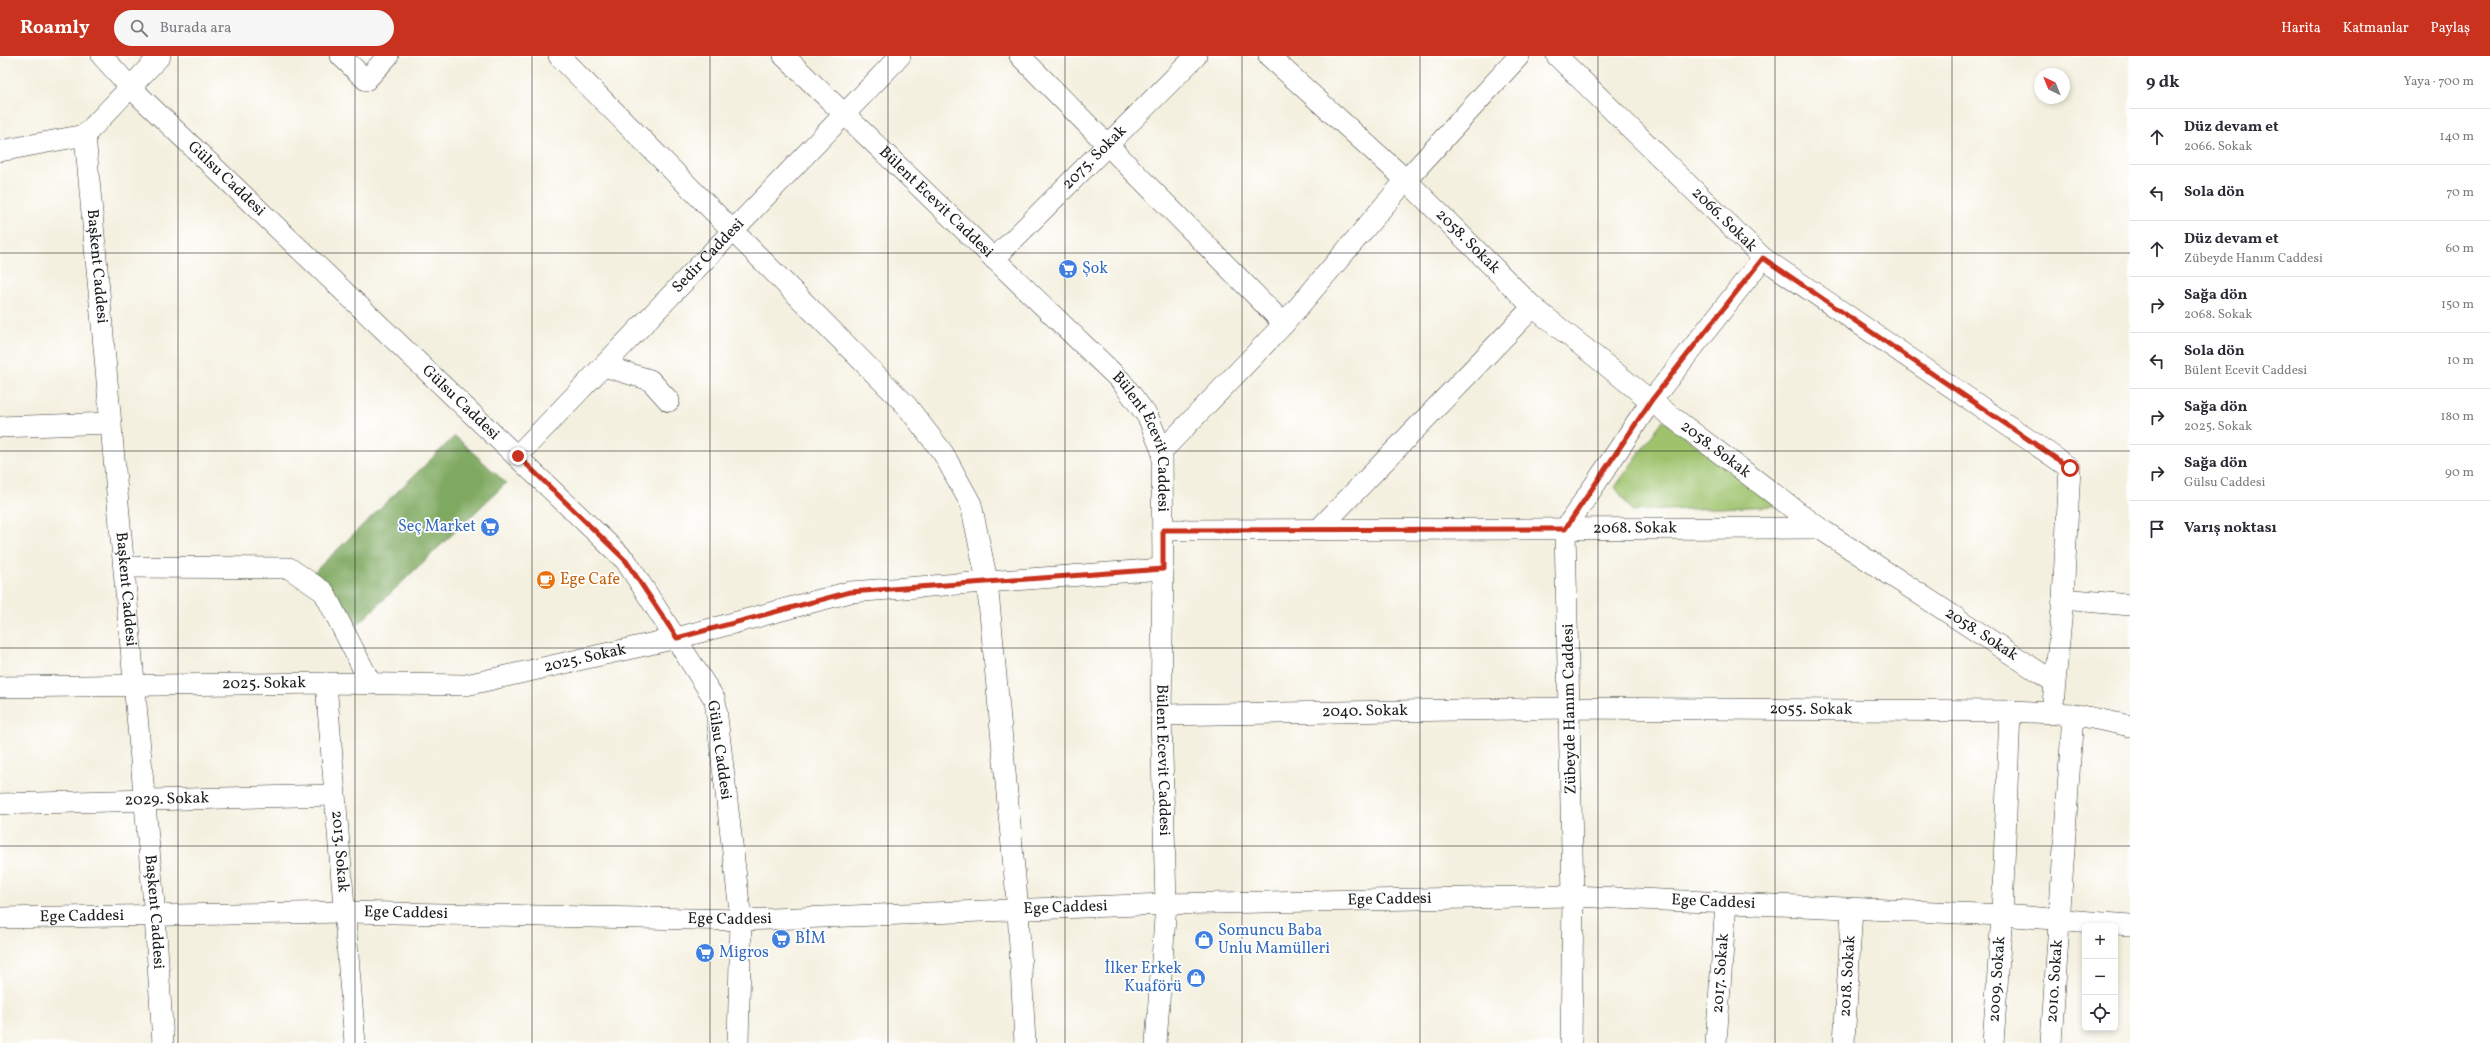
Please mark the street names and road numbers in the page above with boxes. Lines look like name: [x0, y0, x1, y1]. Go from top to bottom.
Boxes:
street label: 2075. Sokak: [1058, 120, 1132, 195]
street label: Gülsu Caddesi: [182, 136, 270, 222]
street label: Bülent Ecevit Caddesi: [874, 142, 998, 263]
street label: 2066. Sokak: [1686, 183, 1762, 257]
street label: 2058. Sokak: [1430, 204, 1505, 279]
street label: Başkent Caddesi: [81, 208, 113, 325]
street label: Sedir Caddesi: [667, 214, 750, 298]
street label: Gülsu Caddesi: [417, 360, 505, 446]
street label: Bülent Ecevit Caddesi: [1107, 367, 1174, 512]
street label: 2058. Sokak: [1676, 416, 1756, 484]
street label: 2068. Sokak: [1593, 517, 1677, 540]
street label: Başkent Caddesi: [110, 531, 142, 648]
street label: 2058. Sokak: [1940, 602, 2023, 667]
street label: Zübeyde Hanım Caddesi: [1558, 623, 1582, 795]
street label: 2025. Sokak: [542, 639, 629, 678]
street label: 2025. Sokak: [222, 672, 306, 695]
street label: Bülent Ecevit Caddesi: [1150, 684, 1175, 836]
street label: 2055. Sokak: [1769, 698, 1853, 721]
street label: Gülsu Caddesi: [701, 699, 737, 801]
street label: 2040. Sokak: [1322, 700, 1408, 723]
street label: 2029. Sokak: [124, 787, 210, 812]
street label: 2013. Sokak: [325, 810, 354, 894]
street label: Başkent Caddesi: [139, 854, 169, 970]
street label: Ege Caddesi: [1347, 888, 1432, 911]
street label: Ege Caddesi: [1671, 889, 1756, 915]
street label: Ege Caddesi: [1023, 895, 1108, 920]
street label: Ege Caddesi: [364, 901, 449, 925]
street label: Ege Caddesi: [40, 905, 125, 928]
street label: Ege Caddesi: [687, 908, 773, 931]
street label: 2017. Sokak: [1707, 932, 1735, 1014]
street label: 2018. Sokak: [1835, 934, 1861, 1018]
street label: 2009. Sokak: [1983, 935, 2011, 1023]
street label: 2010. Sokak: [2041, 938, 2069, 1024]

